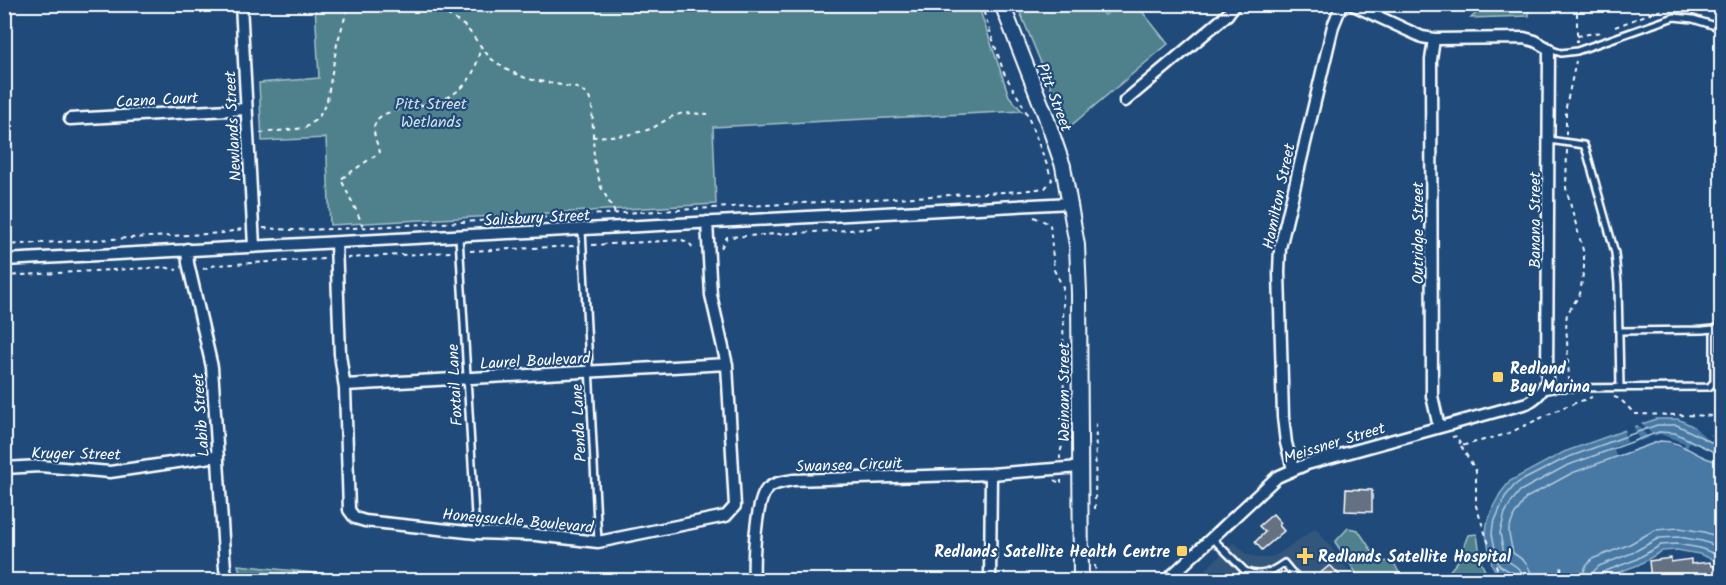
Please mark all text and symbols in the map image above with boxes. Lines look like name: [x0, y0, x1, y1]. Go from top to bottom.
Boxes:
street label: Pitt Street: [1029, 60, 1078, 136]
street label: Newlands Street: [218, 69, 249, 182]
street label: Cazna Court: [115, 86, 200, 115]
park label: Pitt Street Wetlands: [395, 92, 468, 135]
street label: Hamilton Street: [1256, 140, 1303, 252]
street label: Banana Street: [1523, 171, 1548, 268]
street label: Outridge Street: [1406, 181, 1431, 284]
street label: Salisbury Street: [483, 203, 592, 234]
street label: Weinam Street: [1052, 342, 1077, 442]
street label: Foxtail Lane: [441, 343, 470, 427]
street label: Laurel Boulevard: [479, 346, 592, 377]
place label: Redland Bay Marina: [1510, 357, 1590, 400]
marker: Redland Bay Marina: [1491, 370, 1505, 384]
street label: Labib Street: [186, 371, 217, 458]
street label: Penda Lane: [565, 383, 594, 463]
street label: Meissner Street: [1280, 416, 1389, 471]
street label: Kruger Street: [31, 441, 122, 468]
street label: Swansea Circuit: [795, 451, 904, 480]
street label: Honeysuckle Boulevard: [441, 502, 596, 541]
place label: Redlands Satellite Health Centre: [934, 540, 1170, 565]
marker: Redlands Satellite Health Centre: [1175, 544, 1189, 558]
place label: Redlands Satellite Hospital: [1318, 545, 1512, 570]
marker: Redlands Satellite Hospital: [1296, 547, 1314, 565]

